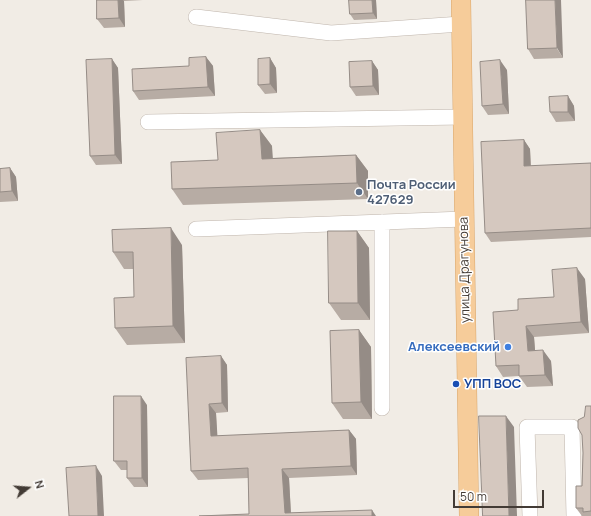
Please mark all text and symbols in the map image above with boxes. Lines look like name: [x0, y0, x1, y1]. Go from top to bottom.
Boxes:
place label: Почта России 427629: [367, 177, 456, 208]
marker: Почта России 427629: [354, 187, 364, 197]
street label: улица Драгунова: [456, 217, 474, 323]
place label: Алексеевский: [408, 339, 500, 355]
marker: Алексеевский: [503, 342, 513, 352]
place label: УПП ВОС: [464, 376, 521, 392]
marker: УПП ВОС: [451, 379, 461, 389]
north arrow: [8, 468, 48, 508]
text: N: [32, 478, 48, 490]
scale bar: [455, 482, 546, 508]
text: 50 m: [460, 488, 487, 505]

